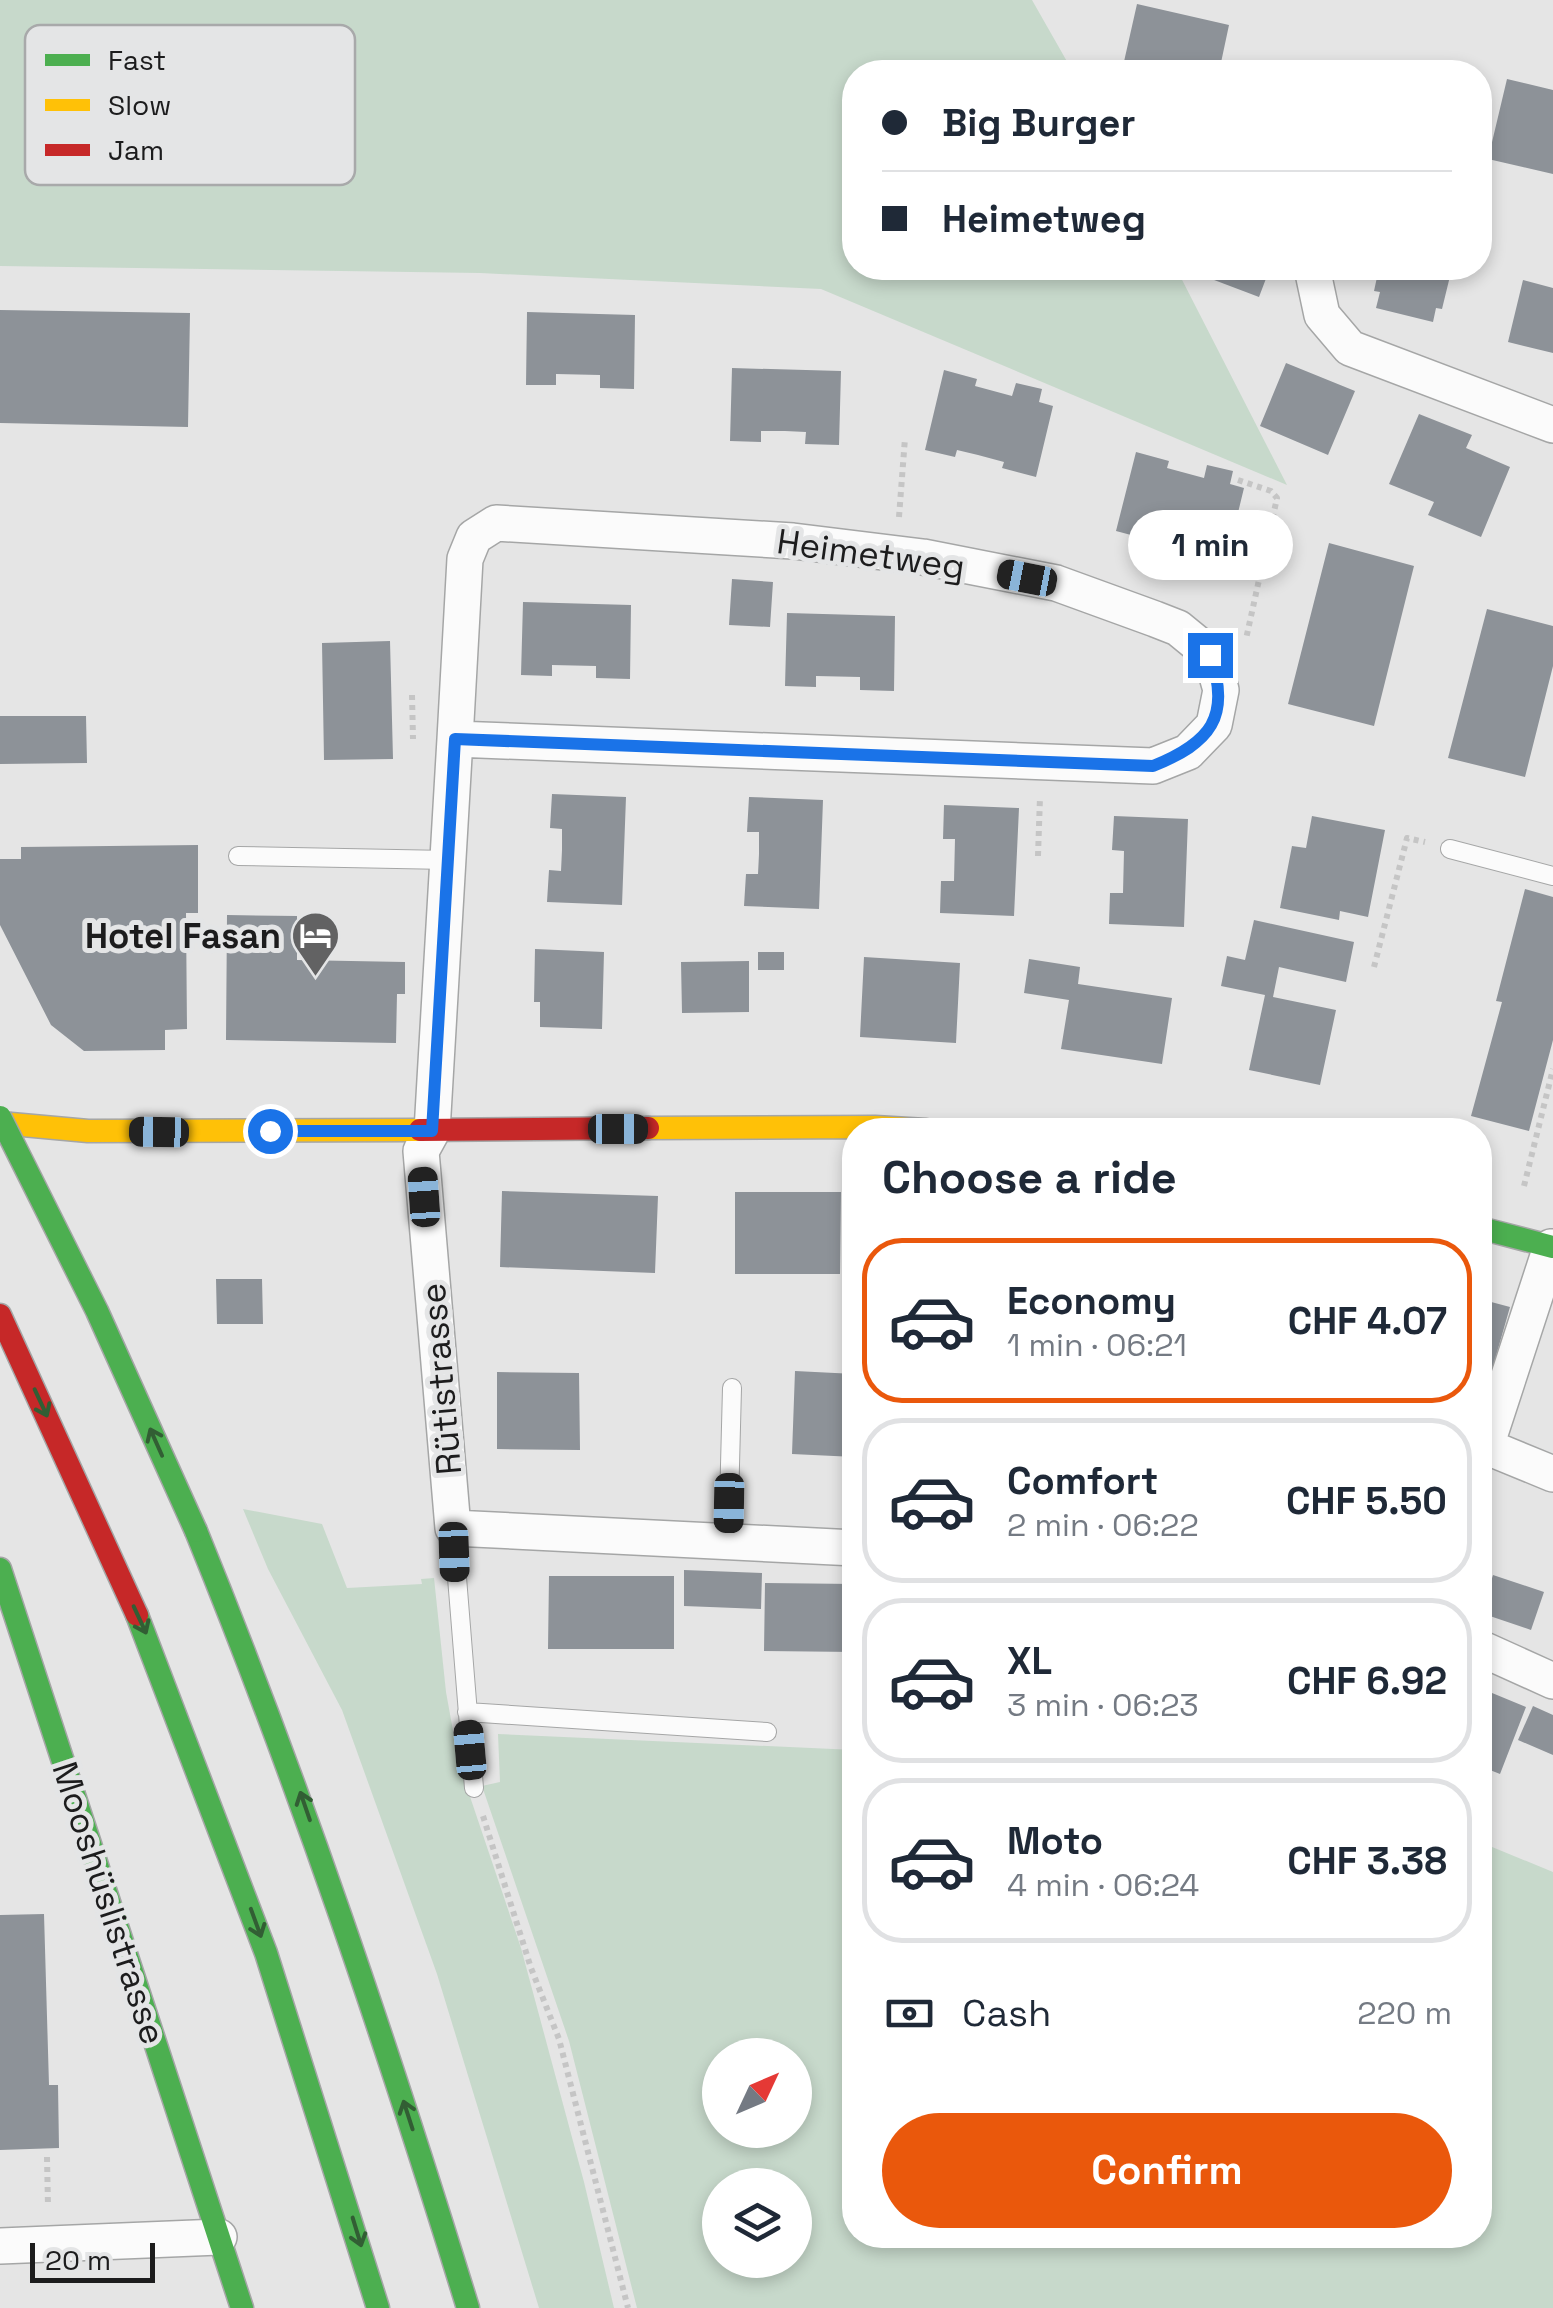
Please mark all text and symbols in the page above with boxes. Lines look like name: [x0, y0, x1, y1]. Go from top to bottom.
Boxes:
legend: [25, 25, 355, 185]
text: Fast: [108, 42, 166, 78]
text: Slow: [108, 87, 171, 123]
text: Big Burger: [942, 99, 1135, 147]
text: Jam: [108, 132, 164, 168]
text: Heimetweg: [942, 195, 1146, 243]
callout: 1 min: [1128, 510, 1292, 580]
street label: Heimetweg: [774, 519, 968, 589]
text: 1 min: [1171, 525, 1250, 565]
car: [995, 558, 1059, 598]
route end: [1188, 633, 1233, 678]
hotel icon: Hotel Fasan: [290, 910, 342, 978]
place label: Hotel Fasan: [85, 914, 281, 958]
route start: [248, 1109, 293, 1154]
car: [588, 1114, 648, 1144]
car: [129, 1116, 189, 1148]
text: Choose a ride: [882, 1149, 1177, 1206]
car: [407, 1166, 441, 1228]
icon: car: [887, 1276, 977, 1366]
text: Economy: [1007, 1277, 1176, 1325]
street label: Rütistrasse: [411, 1281, 471, 1477]
text: CHF 4.07: [1288, 1297, 1447, 1345]
text: 1 min · 06:21: [1007, 1325, 1187, 1365]
one-way arrow: [33, 1387, 52, 1417]
one-way arrow: [146, 1427, 164, 1458]
icon: car: [887, 1456, 977, 1546]
text: Comfort: [1007, 1457, 1158, 1505]
car: [713, 1473, 745, 1533]
text: CHF 5.50: [1286, 1477, 1447, 1525]
text: 2 min · 06:22: [1007, 1505, 1199, 1545]
car: [438, 1521, 470, 1583]
one-way arrow: [131, 1604, 150, 1634]
icon: car: [887, 1636, 977, 1726]
text: XL: [1007, 1637, 1052, 1685]
text: CHF 6.92: [1287, 1657, 1447, 1705]
text: 3 min · 06:23: [1007, 1685, 1199, 1725]
car: [452, 1719, 488, 1781]
street label: Mooshüslistrasse: [43, 1756, 175, 2050]
one-way arrow: [295, 1791, 313, 1823]
icon: car: [887, 1816, 977, 1906]
text: Moto: [1007, 1817, 1103, 1865]
text: CHF 3.38: [1287, 1837, 1447, 1885]
text: 4 min · 06:24: [1007, 1865, 1199, 1905]
one-way arrow: [248, 1907, 266, 1938]
icon: cash: [882, 1986, 937, 2041]
text: Cash: [962, 1989, 1051, 2037]
text: 220 m: [1357, 1993, 1452, 2033]
north arrow: [702, 2038, 812, 2148]
map controls: [702, 2038, 812, 2278]
one-way arrow: [398, 2099, 416, 2131]
button: Confirm: [882, 2113, 1452, 2228]
button: layers: [702, 2168, 812, 2278]
one-way arrow: [349, 2216, 367, 2248]
scale bar: [30, 2238, 155, 2282]
text: 20 m: [45, 2242, 111, 2278]

